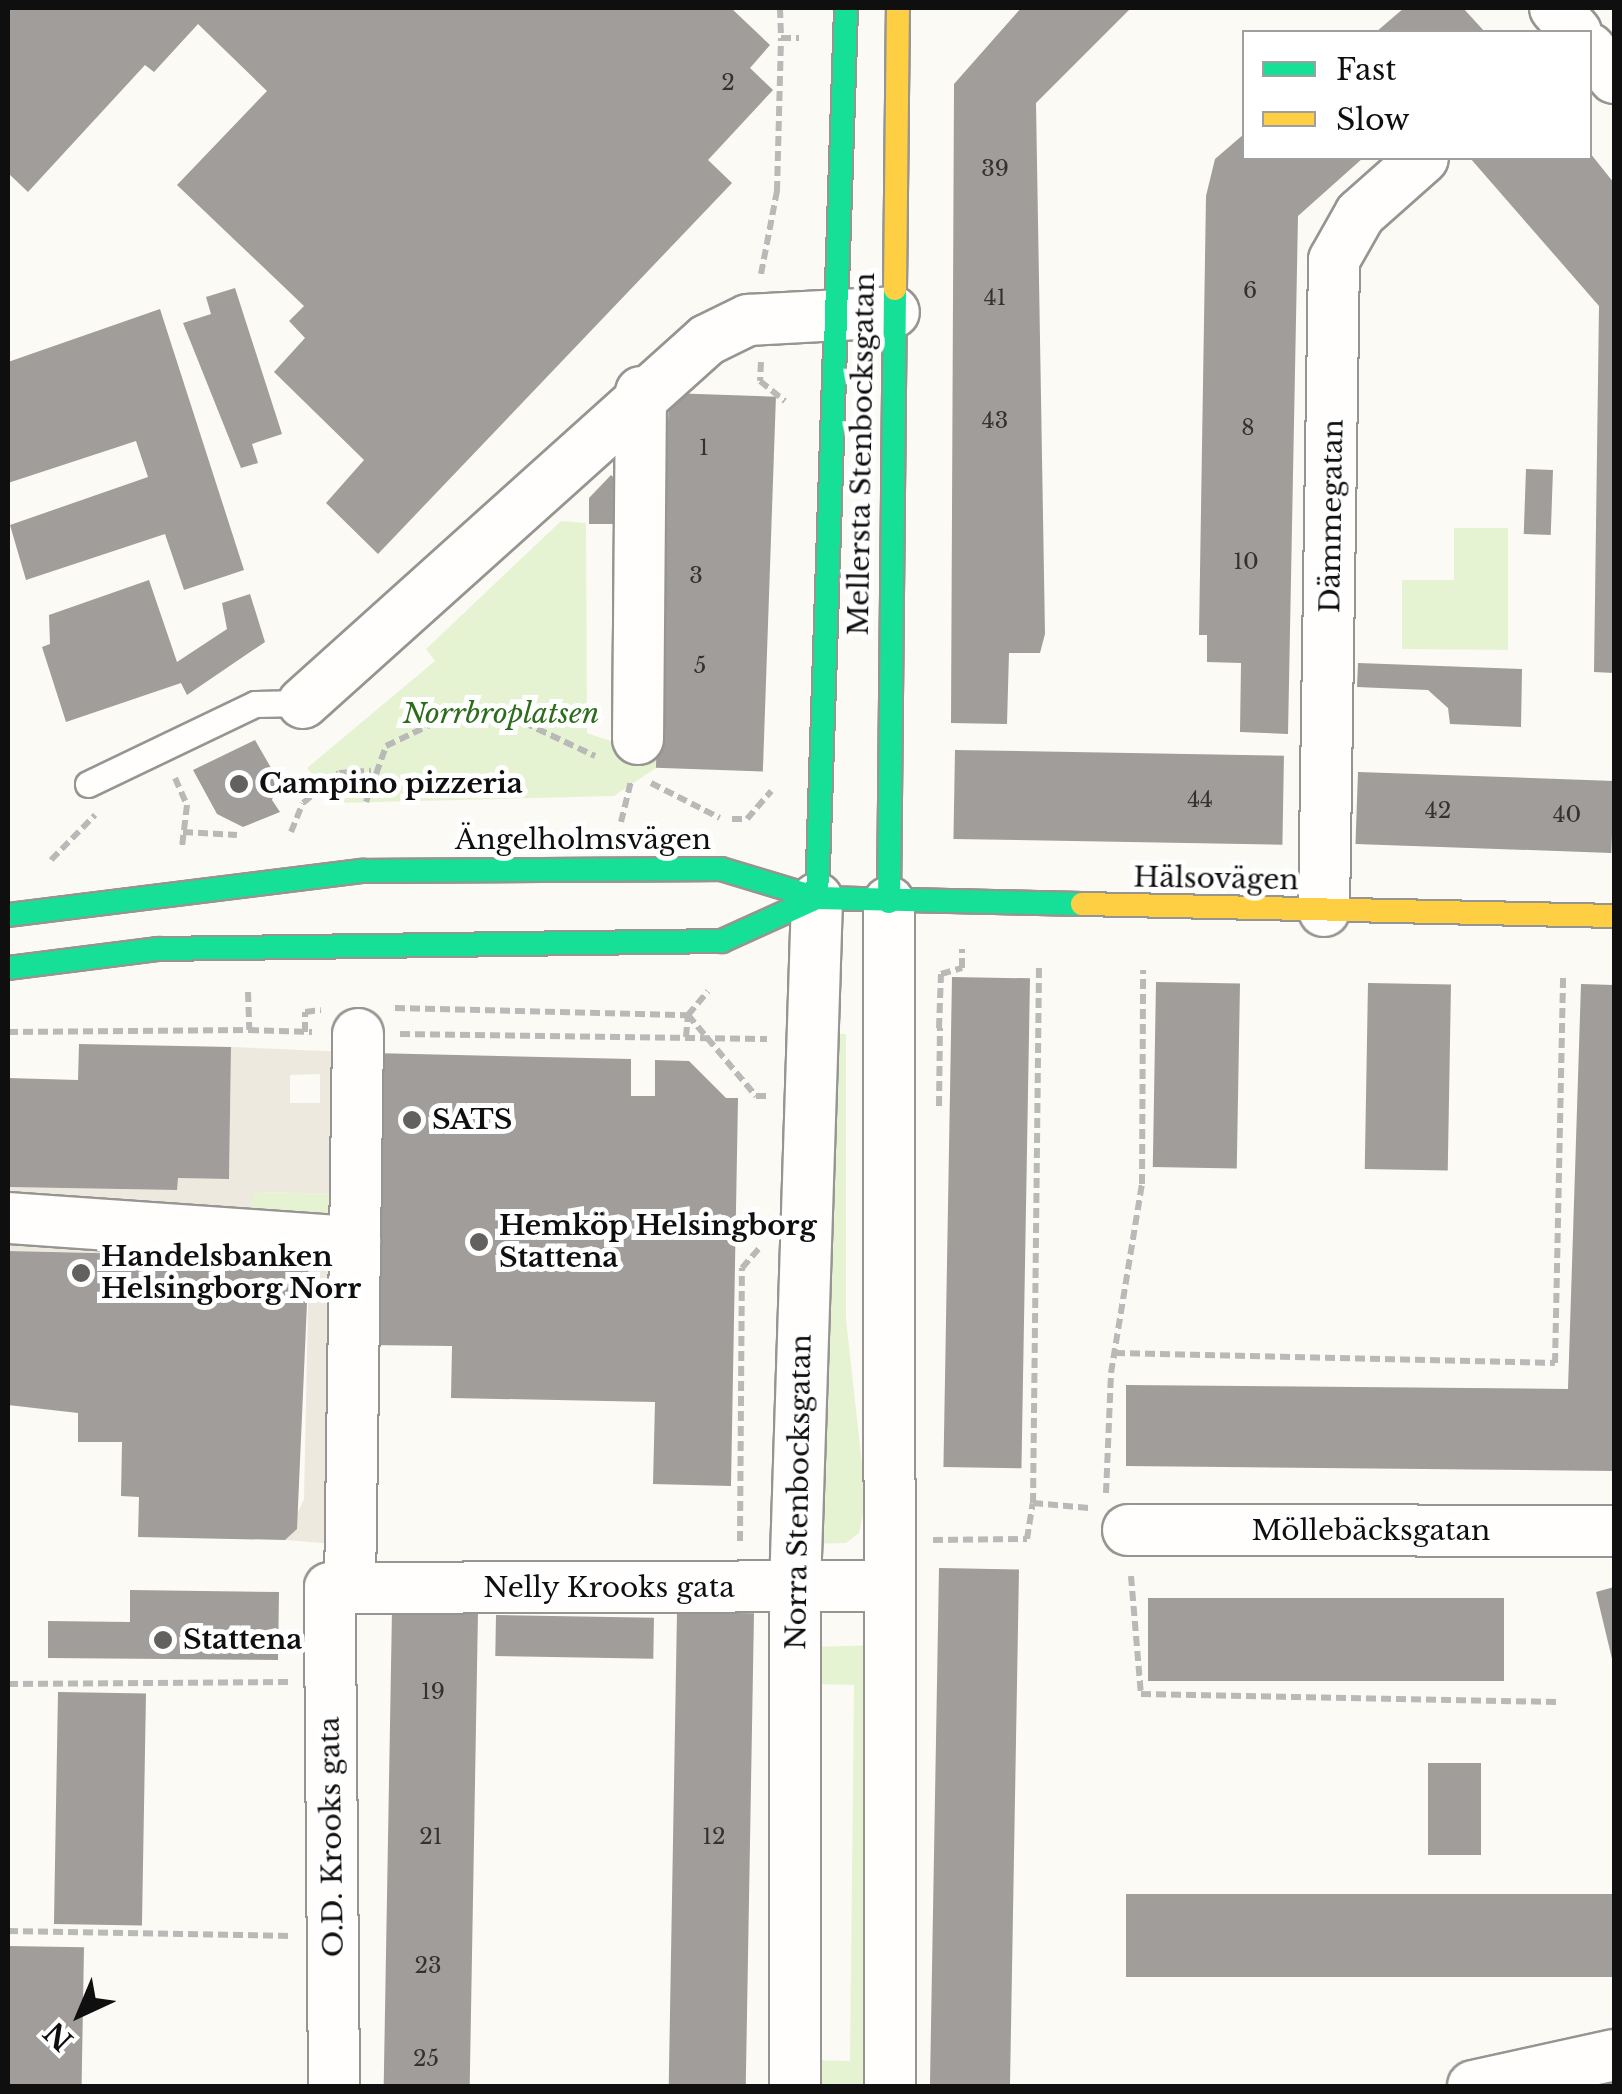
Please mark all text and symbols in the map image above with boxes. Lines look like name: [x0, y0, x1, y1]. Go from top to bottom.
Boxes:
legend: [1242, 30, 1592, 160]
text: Fast: [1336, 51, 1397, 88]
house number: 2: [721, 70, 735, 96]
text: Slow: [1336, 101, 1410, 138]
house number: 39: [981, 156, 1009, 182]
street label: Mellersta Stenbocksgatan: [842, 272, 882, 636]
house number: 6: [1243, 278, 1257, 304]
house number: 41: [984, 285, 1006, 311]
house number: 43: [982, 408, 1008, 434]
house number: 8: [1241, 415, 1255, 441]
street label: Dämmegatan: [1314, 419, 1350, 613]
house number: 1: [699, 435, 709, 461]
house number: 10: [1233, 549, 1259, 575]
house number: 3: [689, 563, 703, 589]
house number: 5: [694, 653, 706, 679]
park label: Norrbroplatsen: [403, 697, 599, 731]
place label: Campino pizzeria: [259, 767, 523, 801]
marker: Campino pizzeria: [228, 773, 250, 795]
house number: 44: [1187, 787, 1213, 813]
house number: 42: [1425, 798, 1451, 824]
house number: 40: [1553, 802, 1581, 828]
street label: Ängelholmsvägen: [455, 823, 711, 857]
street label: Hälsovägen: [1133, 861, 1299, 897]
place label: SATS: [432, 1103, 512, 1137]
marker: SATS: [401, 1109, 423, 1131]
place label: Hemköp Helsingborg Stattena: [499, 1209, 817, 1275]
marker: Hemköp Helsingborg Stattena: [468, 1231, 490, 1253]
place label: Handelsbanken Helsingborg Norr: [101, 1240, 362, 1306]
marker: Handelsbanken Helsingborg Norr: [70, 1262, 92, 1284]
street label: Norra Stenbocksgatan: [779, 1334, 819, 1650]
street label: Möllebäcksgatan: [1252, 1514, 1490, 1548]
street label: Nelly Krooks gata: [483, 1571, 735, 1605]
place label: Stattena: [183, 1623, 302, 1657]
marker: Stattena: [152, 1629, 174, 1651]
house number: 19: [421, 1679, 445, 1705]
street label: O.D. Krooks gata: [313, 1716, 351, 1958]
house number: 21: [419, 1824, 443, 1850]
house number: 12: [702, 1824, 726, 1850]
house number: 23: [414, 1953, 442, 1979]
north arrow: [30, 1964, 130, 2064]
text: N: [37, 2014, 80, 2058]
house number: 25: [413, 2046, 439, 2072]

